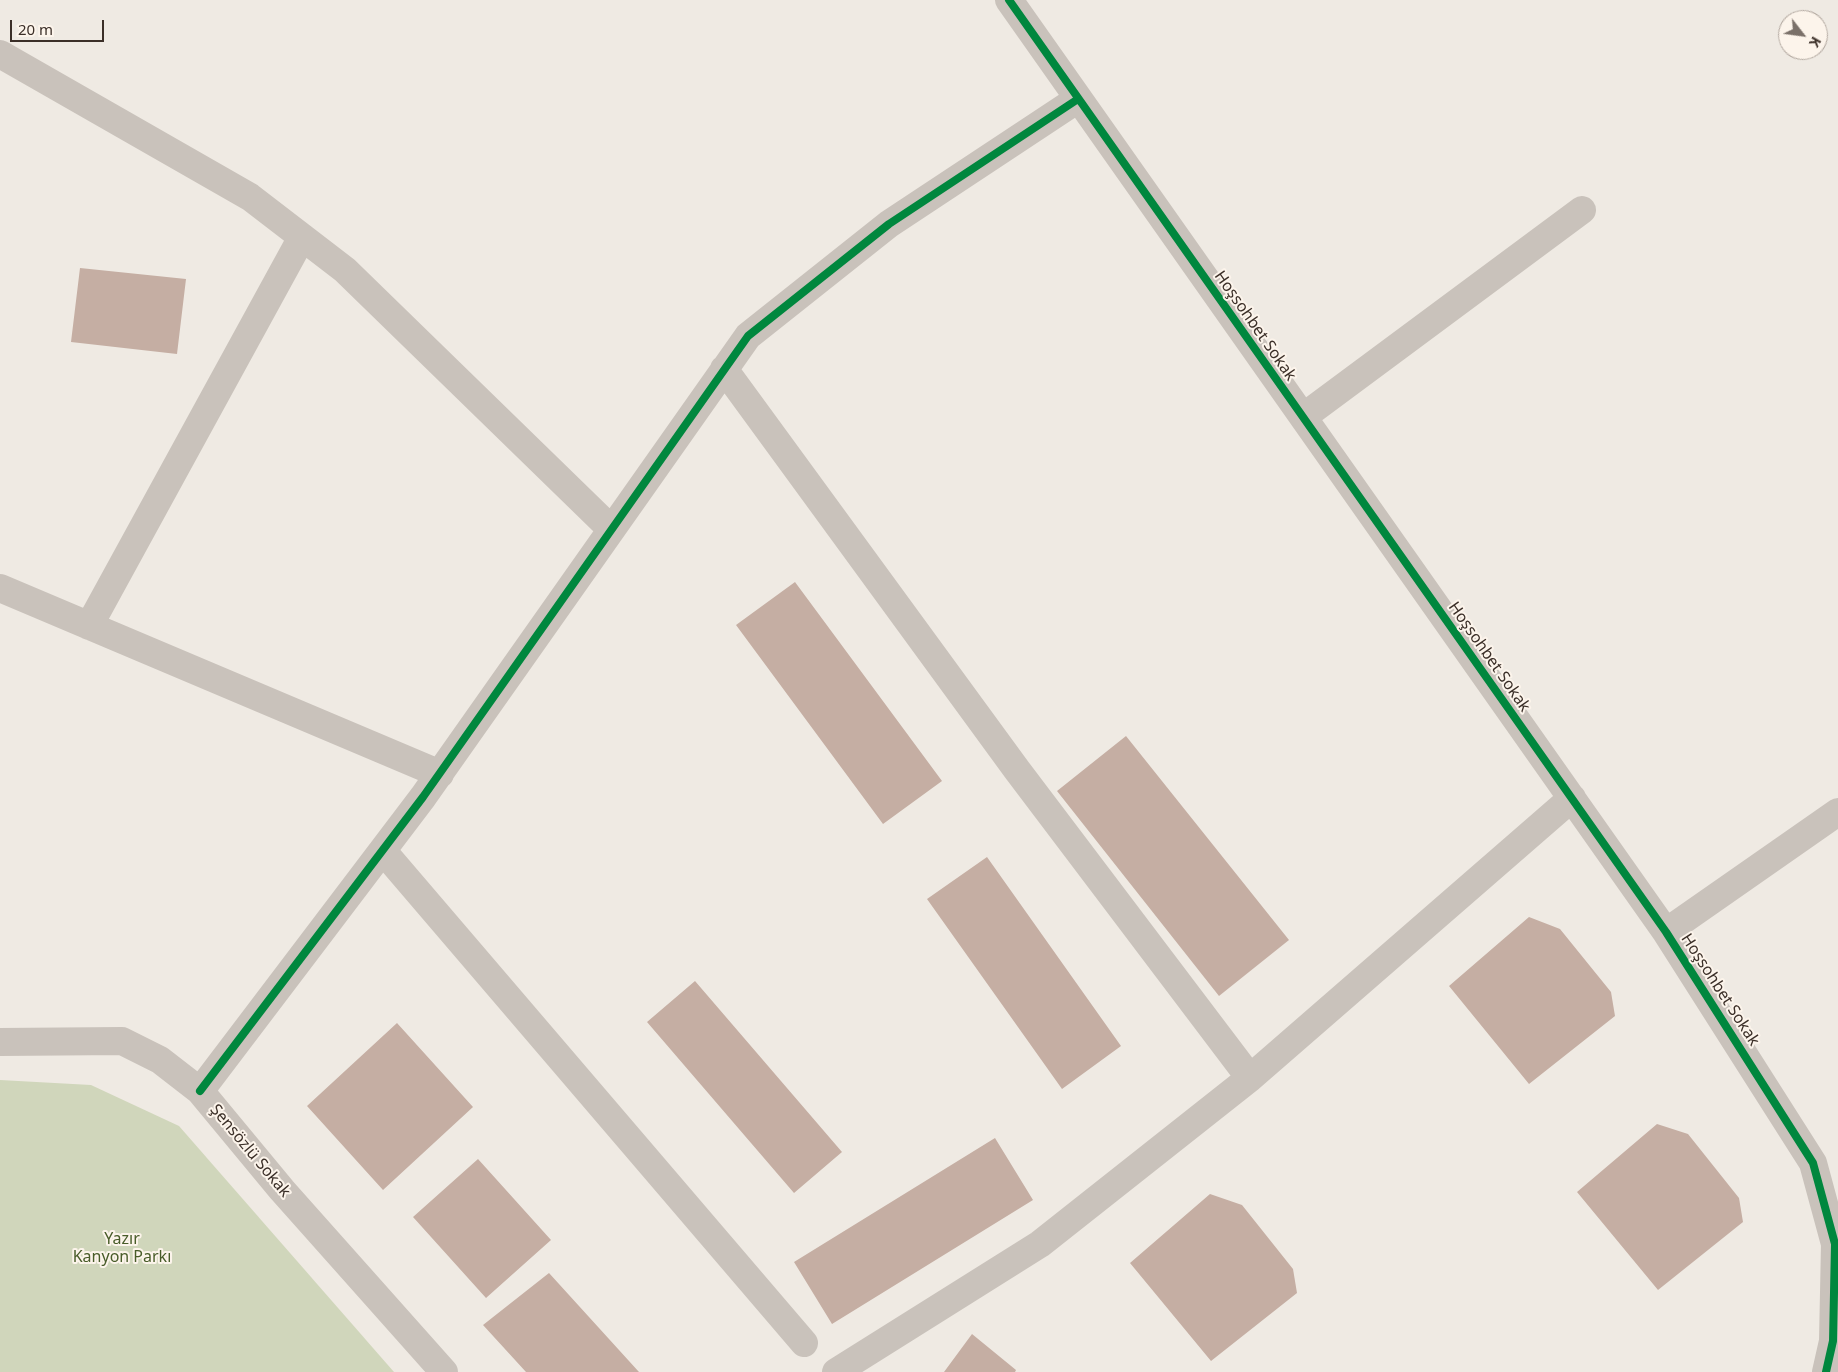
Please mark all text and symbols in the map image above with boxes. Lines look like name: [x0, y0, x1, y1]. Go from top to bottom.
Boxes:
scale bar: [12, 10, 106, 42]
north arrow: [1778, 10, 1828, 60]
text: 20 m: [18, 19, 53, 39]
text: K: [1805, 33, 1826, 51]
street label: Hoşsohbet Sokak: [1210, 267, 1300, 385]
street label: Hoşsohbet Sokak: [1444, 598, 1534, 716]
street label: Hoşsohbet Sokak: [1677, 930, 1763, 1050]
street label: Şensözlü Sokak: [206, 1101, 294, 1201]
park label: Yazır Kanyon Parkı: [73, 1229, 171, 1267]

